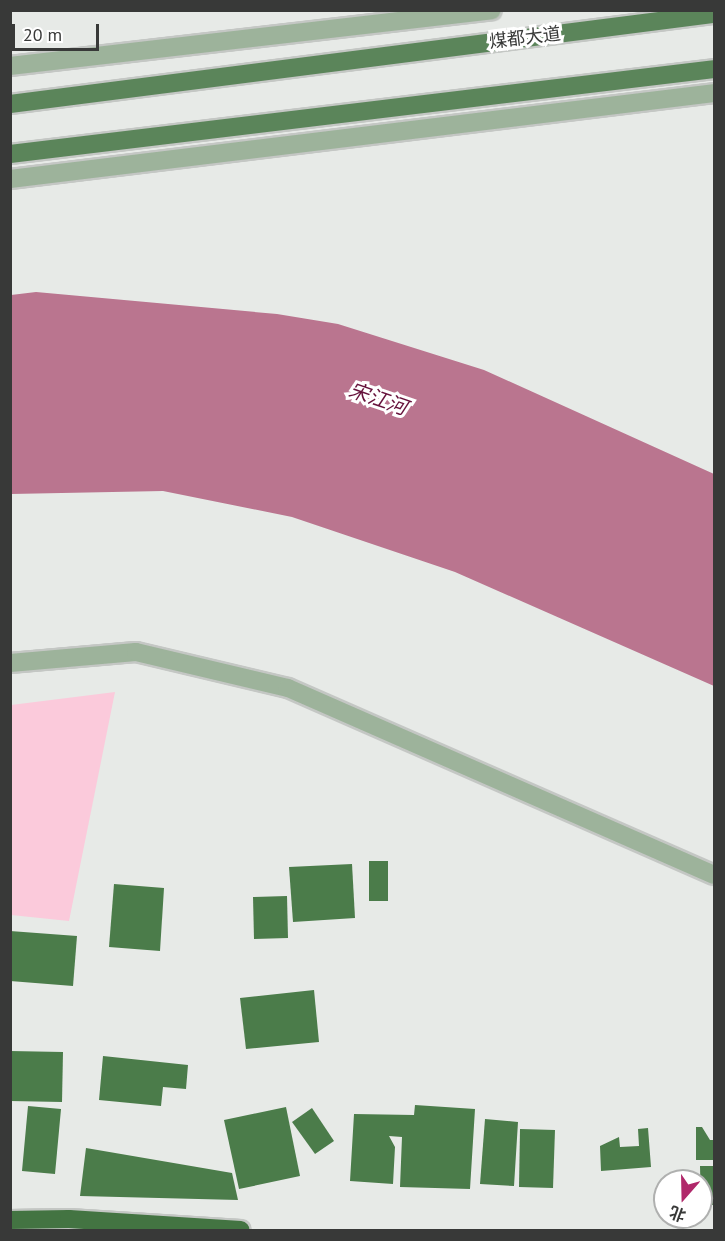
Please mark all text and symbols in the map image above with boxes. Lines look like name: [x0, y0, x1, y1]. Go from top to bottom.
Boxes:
scale bar: [15, 12, 102, 50]
text: 20 m: [23, 23, 62, 46]
street label: 煤都大道: [488, 23, 562, 53]
water label: 宋江河: [346, 378, 410, 420]
north arrow: [653, 1169, 713, 1229]
text: 北: [667, 1202, 688, 1226]

